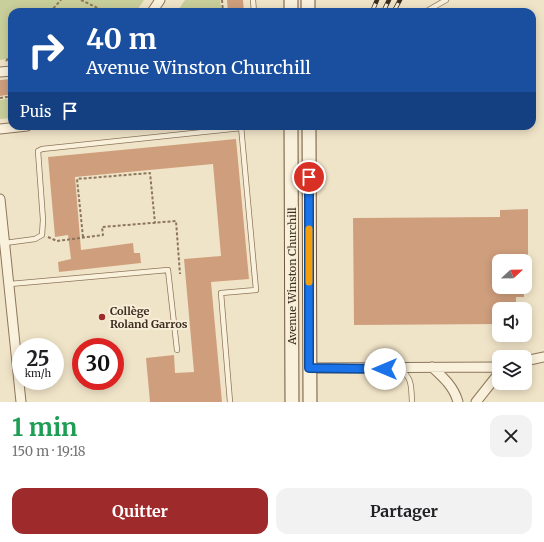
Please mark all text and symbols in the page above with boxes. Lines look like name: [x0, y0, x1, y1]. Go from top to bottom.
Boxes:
text: 40 m: [86, 21, 157, 57]
icon: right: [20, 24, 72, 76]
text: Avenue Winston Churchill: [86, 56, 311, 79]
icon: arrive: [59, 100, 81, 122]
text: Puis: [20, 102, 51, 121]
pin: [292, 160, 326, 194]
icon: arrive: [298, 166, 320, 188]
street label: Avenue Winston Churchill: [285, 207, 299, 346]
north arrow: [492, 254, 532, 294]
map controls: [492, 254, 532, 390]
button: sound: [492, 302, 532, 342]
place label: Collège Roland Garros: [110, 304, 188, 331]
marker: Collège Roland Garros: [97, 312, 107, 322]
speed limit sign: 30: [72, 338, 124, 390]
text: 25: [27, 346, 49, 371]
position arrow: [364, 348, 406, 390]
button: layers: [492, 350, 532, 390]
text: km/h: [25, 367, 51, 380]
text: 1 min: [12, 412, 77, 443]
button: close: [490, 415, 532, 457]
text: 150 m · 19:18: [12, 443, 86, 460]
button: Quitter: [12, 488, 268, 534]
button: Partager: [276, 488, 532, 534]

